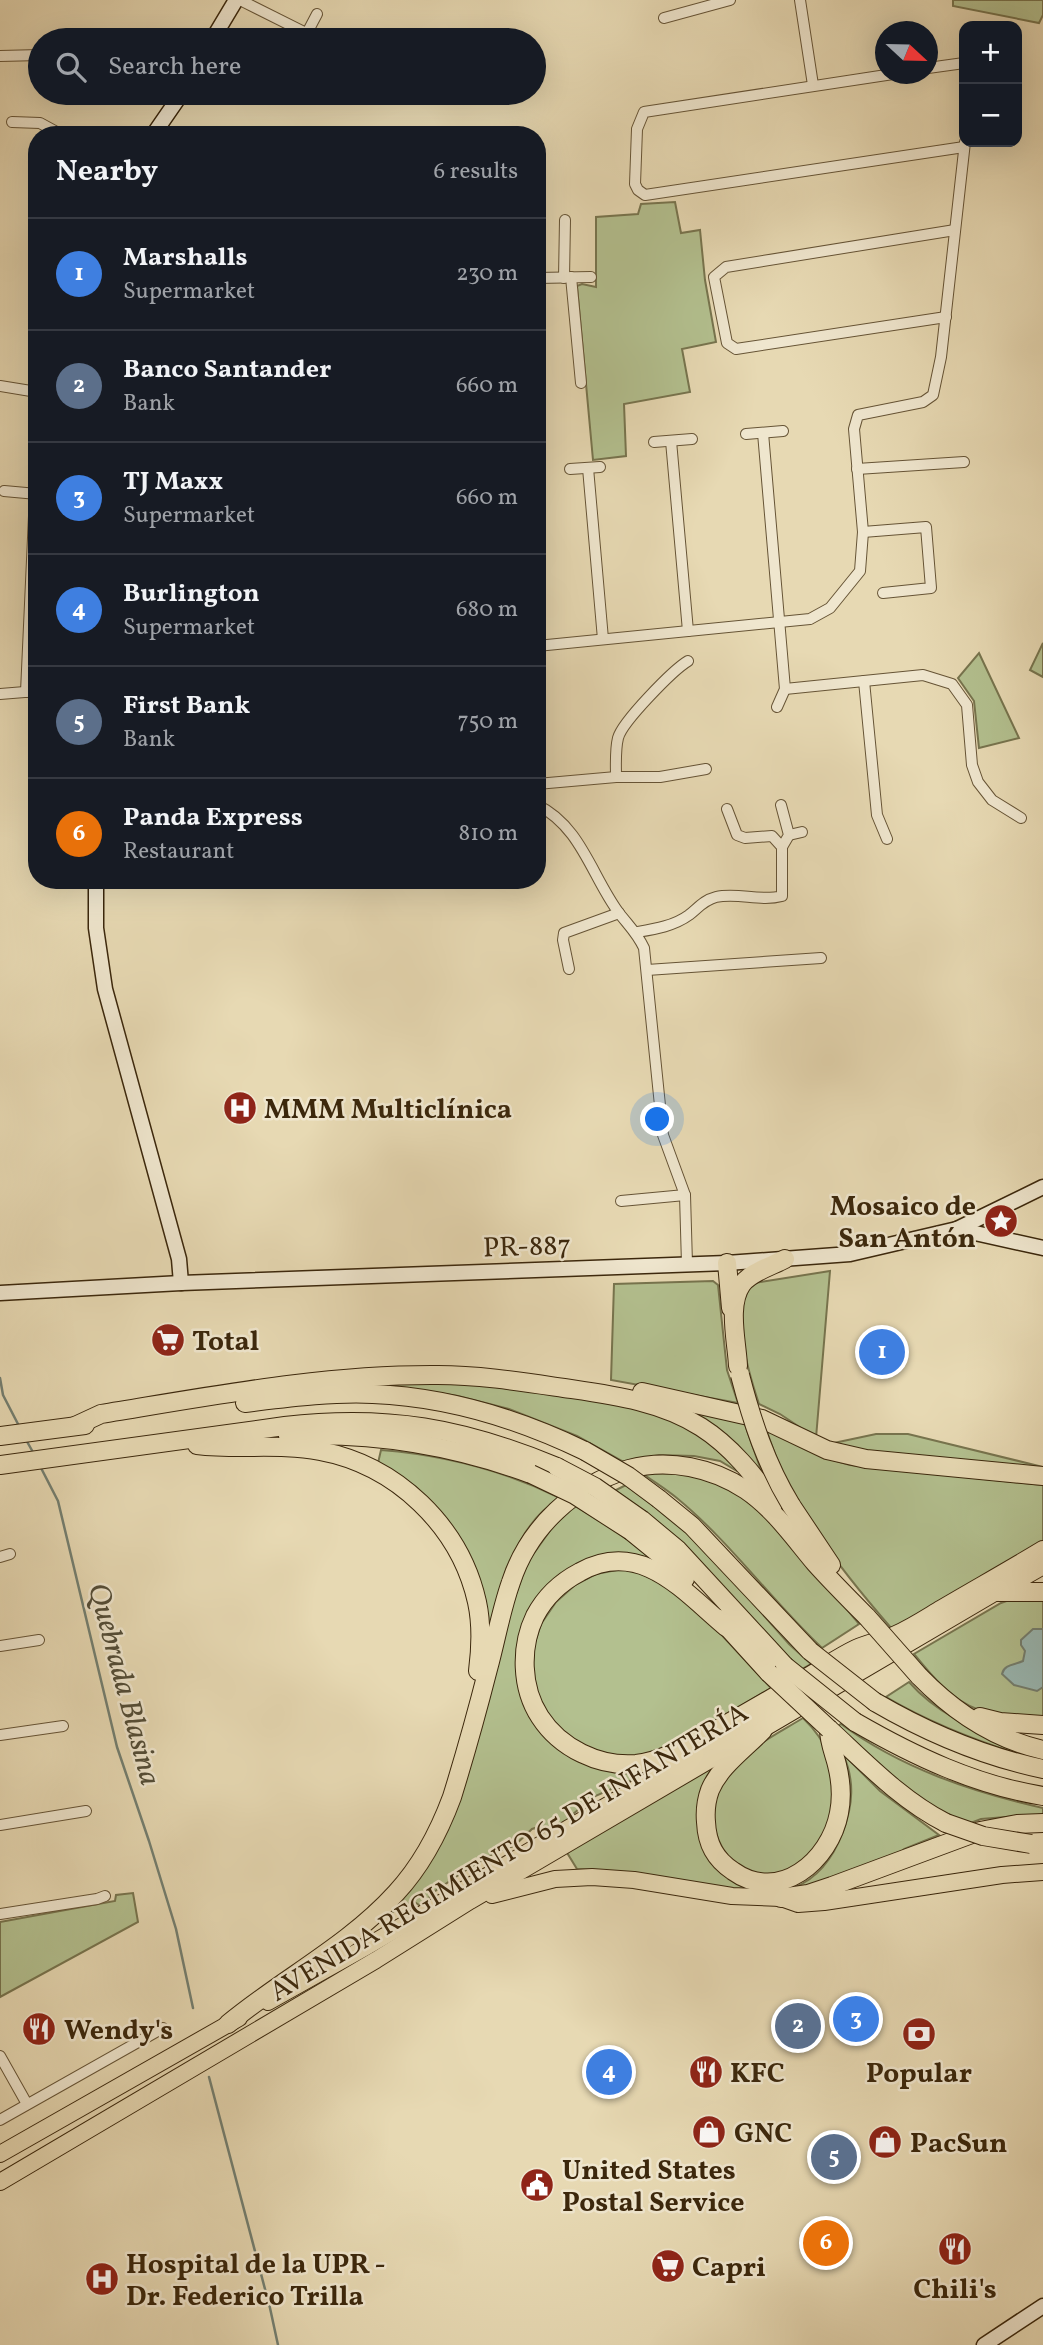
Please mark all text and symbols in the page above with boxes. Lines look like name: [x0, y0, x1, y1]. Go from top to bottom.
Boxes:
north arrow: [875, 21, 938, 84]
map controls: [959, 21, 1022, 147]
button: +: [959, 21, 1022, 84]
search box: [28, 28, 546, 105]
icon: search: [52, 48, 90, 86]
text: Search here: [108, 49, 241, 85]
button: −: [959, 84, 1022, 147]
text: Nearby: [56, 151, 158, 193]
text: 6 results: [434, 156, 518, 188]
text: Marshalls: [123, 240, 248, 276]
text: 1: [74, 258, 84, 290]
text: 230 m: [456, 258, 518, 290]
text: Supermarket: [123, 276, 255, 308]
text: Banco Santander: [123, 352, 331, 388]
text: 2: [73, 370, 85, 402]
text: 660 m: [456, 370, 518, 402]
text: Bank: [123, 388, 175, 420]
text: TJ Maxx: [123, 464, 223, 500]
text: 3: [73, 482, 85, 514]
text: 660 m: [456, 482, 518, 514]
text: Supermarket: [123, 500, 255, 532]
text: Burlington: [123, 576, 260, 612]
text: 4: [72, 594, 86, 626]
text: 680 m: [456, 594, 518, 626]
text: Supermarket: [123, 612, 255, 644]
text: First Bank: [123, 688, 250, 724]
text: 5: [73, 706, 85, 738]
text: 750 m: [457, 706, 518, 738]
text: Bank: [123, 724, 175, 756]
text: Panda Express: [123, 800, 303, 836]
text: 6: [73, 818, 85, 850]
text: 810 m: [459, 818, 518, 850]
text: Restaurant: [123, 836, 234, 868]
hospital icon: MMM Multiclínica: [221, 1089, 259, 1127]
place label: MMM Multiclínica: [264, 1091, 512, 1130]
your location: [640, 1102, 674, 1136]
place label: Mosaico de San Antón: [830, 1188, 976, 1259]
place icon: Mosaico de San Antón: [982, 1202, 1020, 1240]
street label: PR-887: [482, 1226, 572, 1269]
supermarket icon: Total: [149, 1321, 187, 1359]
place label: Total: [192, 1323, 259, 1362]
pin: 1: [859, 1326, 905, 1378]
water label: Quebrada Blasina: [76, 1579, 170, 1790]
street label: AVENIDA REGIMIENTO 65 DE INFANTERÍA: [263, 1694, 756, 2012]
pin: 3: [833, 1993, 879, 2045]
pin: 2: [775, 2000, 821, 2052]
restaurant icon: Wendy's: [20, 2010, 58, 2048]
place label: Wendy's: [64, 2012, 173, 2051]
bank icon: Popular: [900, 2015, 938, 2053]
pin: 4: [586, 2046, 632, 2098]
restaurant icon: KFC: [687, 2053, 725, 2091]
place label: KFC: [730, 2055, 785, 2094]
place label: Popular: [866, 2055, 972, 2094]
shop icon: GNC: [690, 2113, 728, 2151]
place label: GNC: [734, 2115, 792, 2154]
shop icon: PacSun: [866, 2123, 904, 2161]
place label: PacSun: [910, 2125, 1007, 2164]
pin: 5: [811, 2131, 857, 2183]
place label: United States Postal Service: [562, 2152, 745, 2223]
public building icon: United States Postal Service: [518, 2166, 556, 2204]
pin: 6: [803, 2217, 849, 2269]
restaurant icon: Chili's: [936, 2230, 974, 2268]
place label: Hospital de la UPR - Dr. Federico Trilla: [126, 2246, 386, 2317]
supermarket icon: Capri: [649, 2247, 687, 2285]
place label: Capri: [692, 2249, 766, 2288]
hospital icon: Hospital de la UPR - Dr. Federico Trilla: [83, 2260, 121, 2298]
place label: Chili's: [913, 2271, 997, 2310]

